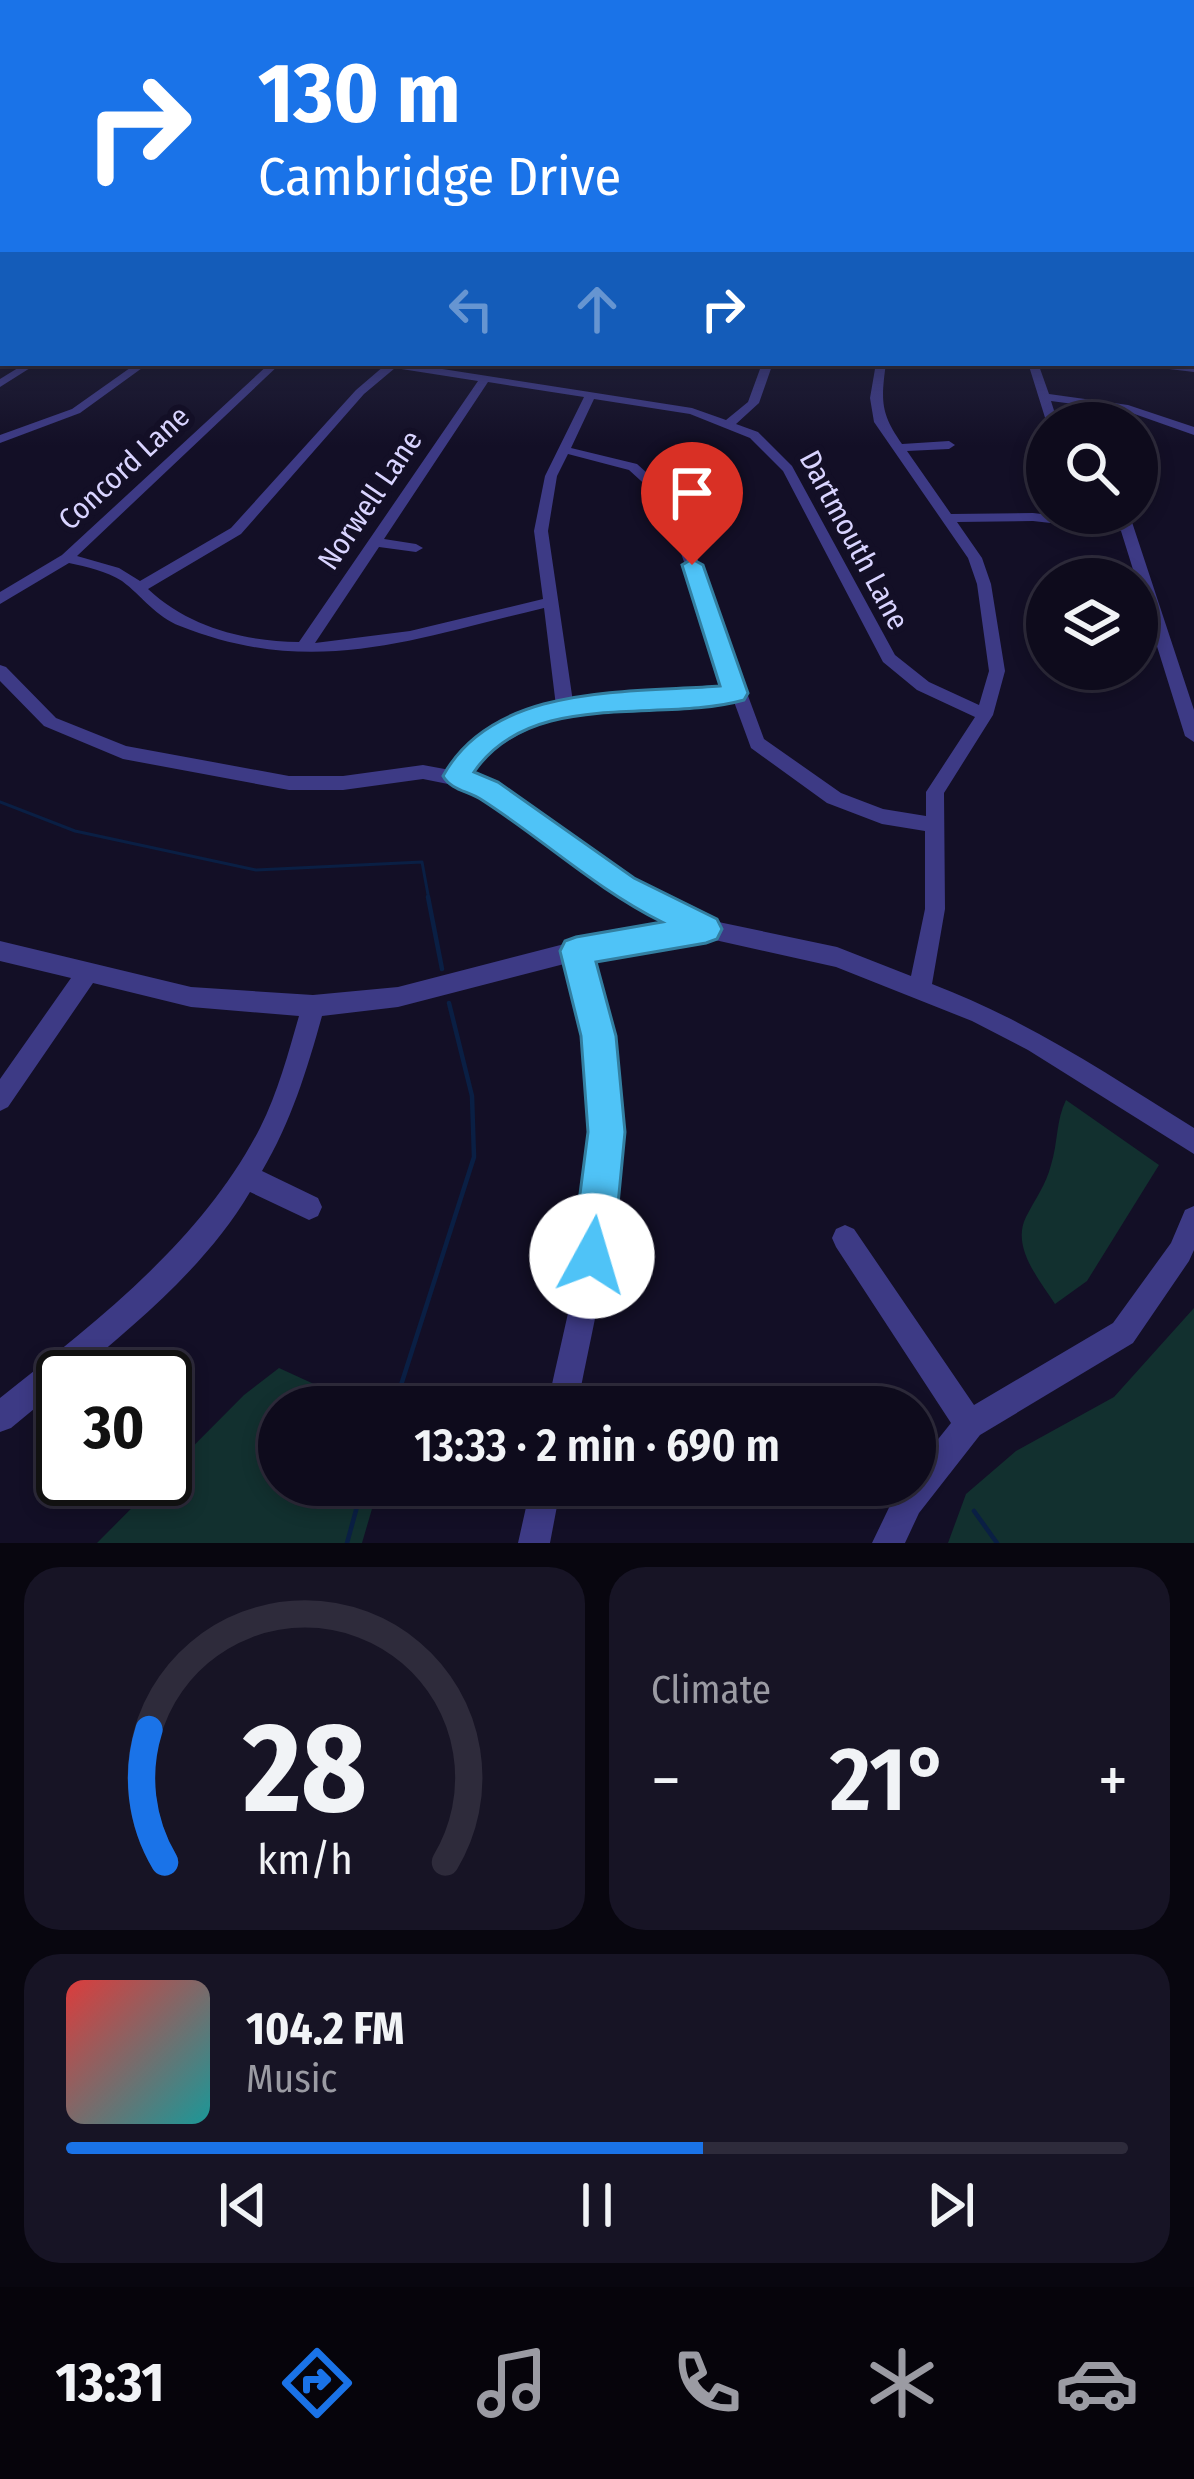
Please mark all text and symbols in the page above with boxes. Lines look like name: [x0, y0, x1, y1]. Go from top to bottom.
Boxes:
text: 130 m: [258, 43, 461, 144]
icon: right: [60, 48, 216, 204]
text: Cambridge Drive: [258, 145, 621, 209]
icon: left: [438, 276, 504, 342]
icon: ahead: [564, 276, 630, 342]
icon: right: [690, 276, 756, 342]
street label: Concord Lane: [51, 398, 197, 538]
map controls: [1026, 402, 1158, 690]
button: search: [1026, 402, 1158, 534]
street label: Norwell Lane: [310, 424, 430, 576]
pin: [641, 442, 743, 565]
street label: Dartmouth Lane: [792, 444, 916, 636]
icon: arrive: [659, 460, 725, 526]
button: layers: [1026, 558, 1158, 690]
position arrow: [529, 1193, 655, 1319]
speed limit sign: 30: [36, 1350, 192, 1506]
text: 13:33 · 2 min · 690 m: [414, 1419, 780, 1473]
text: Climate: [651, 1667, 771, 1713]
text: 28: [242, 1694, 366, 1844]
text: 21°: [830, 1726, 949, 1834]
text: −: [651, 1741, 681, 1820]
text: +: [1098, 1741, 1128, 1820]
text: km/h: [257, 1833, 352, 1884]
text: 104.2 FM: [246, 2002, 404, 2056]
text: Music: [246, 2056, 337, 2102]
icon: previous: [210, 2172, 276, 2238]
icon: pause: [564, 2172, 630, 2238]
icon: next: [918, 2172, 984, 2238]
icon: directions: [275, 2341, 359, 2425]
icon: music: [470, 2341, 554, 2425]
icon: phone: [665, 2341, 749, 2425]
icon: climate: [860, 2341, 944, 2425]
icon: car: [1055, 2341, 1139, 2425]
text: 13:31: [55, 2351, 164, 2415]

